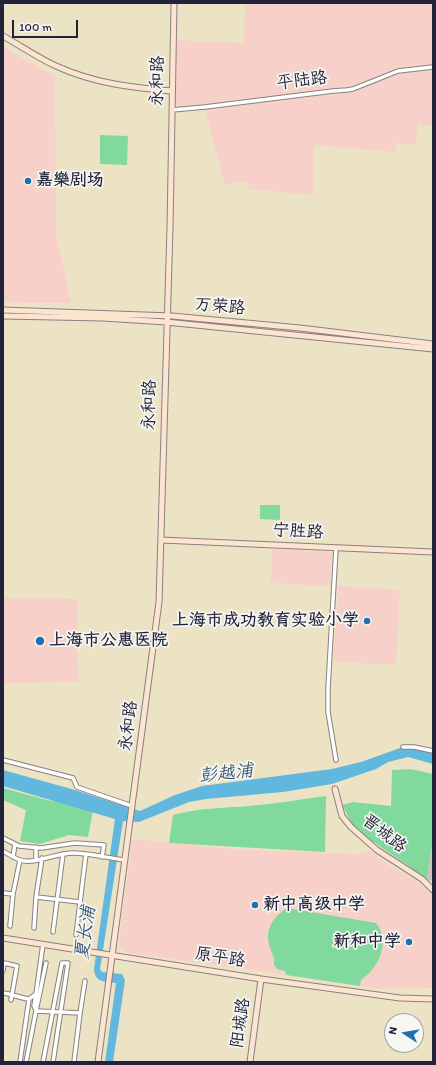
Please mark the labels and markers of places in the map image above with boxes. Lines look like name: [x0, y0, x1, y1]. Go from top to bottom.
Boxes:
place label: 嘉樂剧场: [36, 171, 104, 191]
marker: 嘉樂剧场: [23, 176, 33, 186]
place label: 上海市成功教育实验小学: [172, 611, 359, 631]
marker: 上海市成功教育实验小学: [362, 616, 372, 626]
place label: 上海市公惠医院: [49, 631, 168, 651]
marker: 上海市公惠医院: [34, 635, 46, 647]
place label: 新中高级中学: [263, 895, 365, 915]
marker: 新中高级中学: [250, 900, 260, 910]
place label: 新和中学: [333, 932, 401, 952]
marker: 新和中学: [404, 937, 414, 947]

